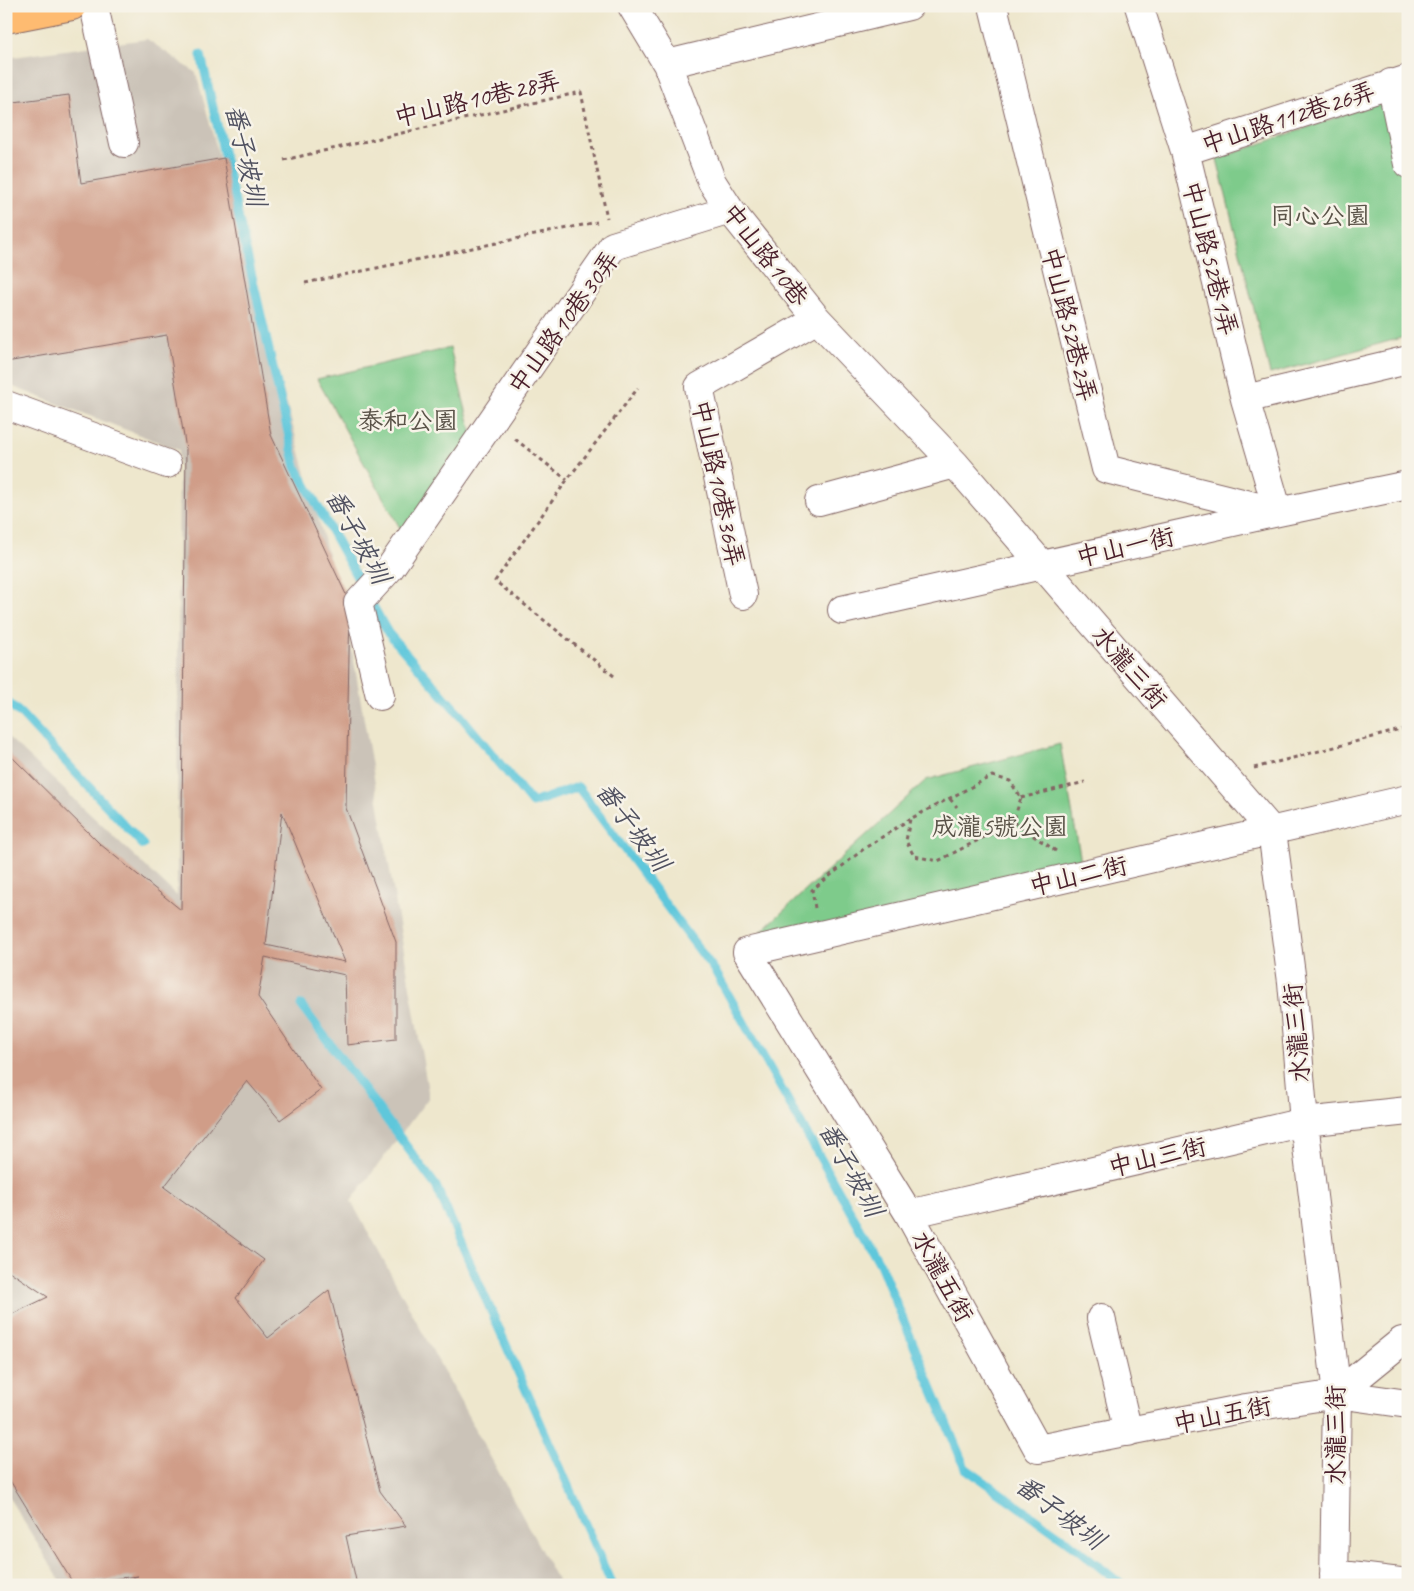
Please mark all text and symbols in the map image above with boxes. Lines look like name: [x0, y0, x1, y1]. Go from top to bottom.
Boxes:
street label: 中山路10巷28弄: [391, 64, 564, 134]
street label: 中山路112巷26弄: [1197, 75, 1379, 161]
water label: 番子坡圳: [218, 101, 274, 212]
street label: 中山路52巷1弄: [1175, 177, 1245, 339]
street label: 中山路10巷: [715, 196, 816, 313]
park label: 同心公園: [1270, 200, 1370, 232]
street label: 中山路52巷2弄: [1034, 243, 1104, 405]
street label: 中山路10巷30弄: [501, 244, 627, 401]
street label: 中山路10巷36弄: [685, 397, 751, 570]
park label: 泰和公園: [358, 405, 458, 437]
water label: 番子坡圳: [318, 483, 399, 592]
street label: 中山一街: [1073, 520, 1178, 574]
street label: 水瀧三街: [1084, 619, 1174, 716]
water label: 番子坡圳: [588, 775, 679, 880]
park label: 成瀧5號公園: [932, 811, 1068, 843]
street label: 中山二街: [1026, 849, 1131, 903]
street label: 水瀧三街: [1277, 982, 1317, 1084]
water label: 番子坡圳: [811, 1116, 892, 1225]
street label: 中山三街: [1105, 1130, 1210, 1184]
street label: 水瀧五街: [904, 1225, 980, 1328]
street label: 水瀧三街: [1320, 1385, 1352, 1485]
street label: 中山五街: [1170, 1390, 1274, 1440]
water label: 番子坡圳: [1008, 1468, 1114, 1559]

